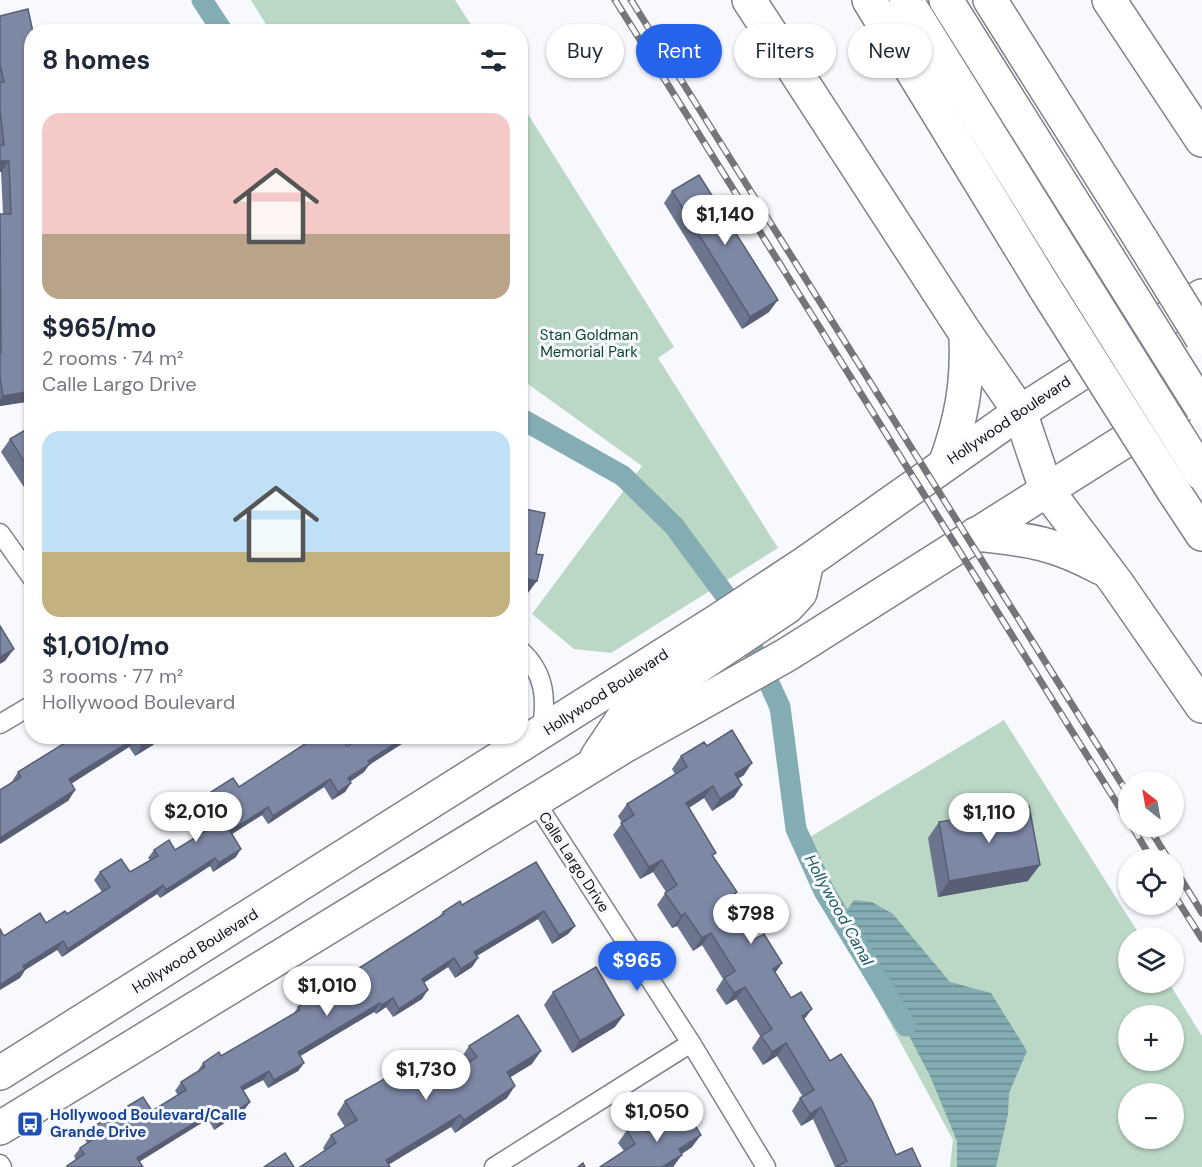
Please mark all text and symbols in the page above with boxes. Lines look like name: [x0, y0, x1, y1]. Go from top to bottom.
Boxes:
chip: Buy: [546, 24, 624, 78]
chip: Rent: [636, 24, 722, 78]
chip: Filters: [734, 24, 836, 78]
chip: New: [848, 24, 932, 78]
text: 8 homes: [42, 43, 150, 77]
icon: filters: [477, 44, 510, 77]
icon: home: [222, 152, 330, 260]
pin: $1,140: [676, 195, 774, 246]
text: $1,140: [696, 201, 754, 227]
text: $965/mo: [42, 311, 157, 345]
park label: Stan Goldman Memorial Park: [540, 325, 638, 362]
text: 2 rooms · 74 m²: [42, 345, 183, 371]
text: Calle Largo Drive: [42, 371, 197, 397]
street label: Hollywood Boulevard: [943, 371, 1075, 469]
icon: home: [222, 470, 330, 578]
text: $1,010/mo: [42, 629, 170, 663]
street label: Hollywood Boulevard: [540, 644, 672, 740]
text: 3 rooms · 77 m²: [42, 663, 183, 689]
text: Hollywood Boulevard: [42, 689, 235, 715]
north arrow: [1118, 771, 1184, 837]
map controls: [1118, 771, 1184, 1149]
pin: $2,010: [147, 792, 245, 843]
pin: $1,110: [940, 793, 1038, 844]
text: $2,010: [164, 798, 228, 824]
text: $1,110: [963, 799, 1015, 825]
street label: Calle Largo Drive: [534, 808, 614, 916]
button: locate: [1118, 849, 1184, 915]
water label: Hollywood Canal: [800, 851, 878, 970]
pin: $798: [715, 894, 787, 945]
text: $798: [727, 900, 775, 926]
street label: Hollywood Boulevard: [128, 904, 262, 998]
button: layers: [1118, 927, 1184, 993]
pin: $965: [601, 941, 673, 992]
text: $965: [612, 947, 662, 973]
pin: $1,010: [278, 966, 376, 1017]
text: $1,010: [297, 972, 357, 998]
button: +: [1118, 1005, 1184, 1071]
pin: $1,730: [377, 1050, 475, 1101]
text: $1,730: [396, 1056, 456, 1082]
button: −: [1118, 1083, 1184, 1149]
pin: $1,050: [608, 1092, 706, 1143]
text: $1,050: [625, 1098, 689, 1124]
place label: Hollywood Boulevard/Calle Grande Drive: [50, 1105, 247, 1142]
bus stop icon: Hollywood Boulevard/Calle Grande Drive: [15, 1109, 45, 1139]

